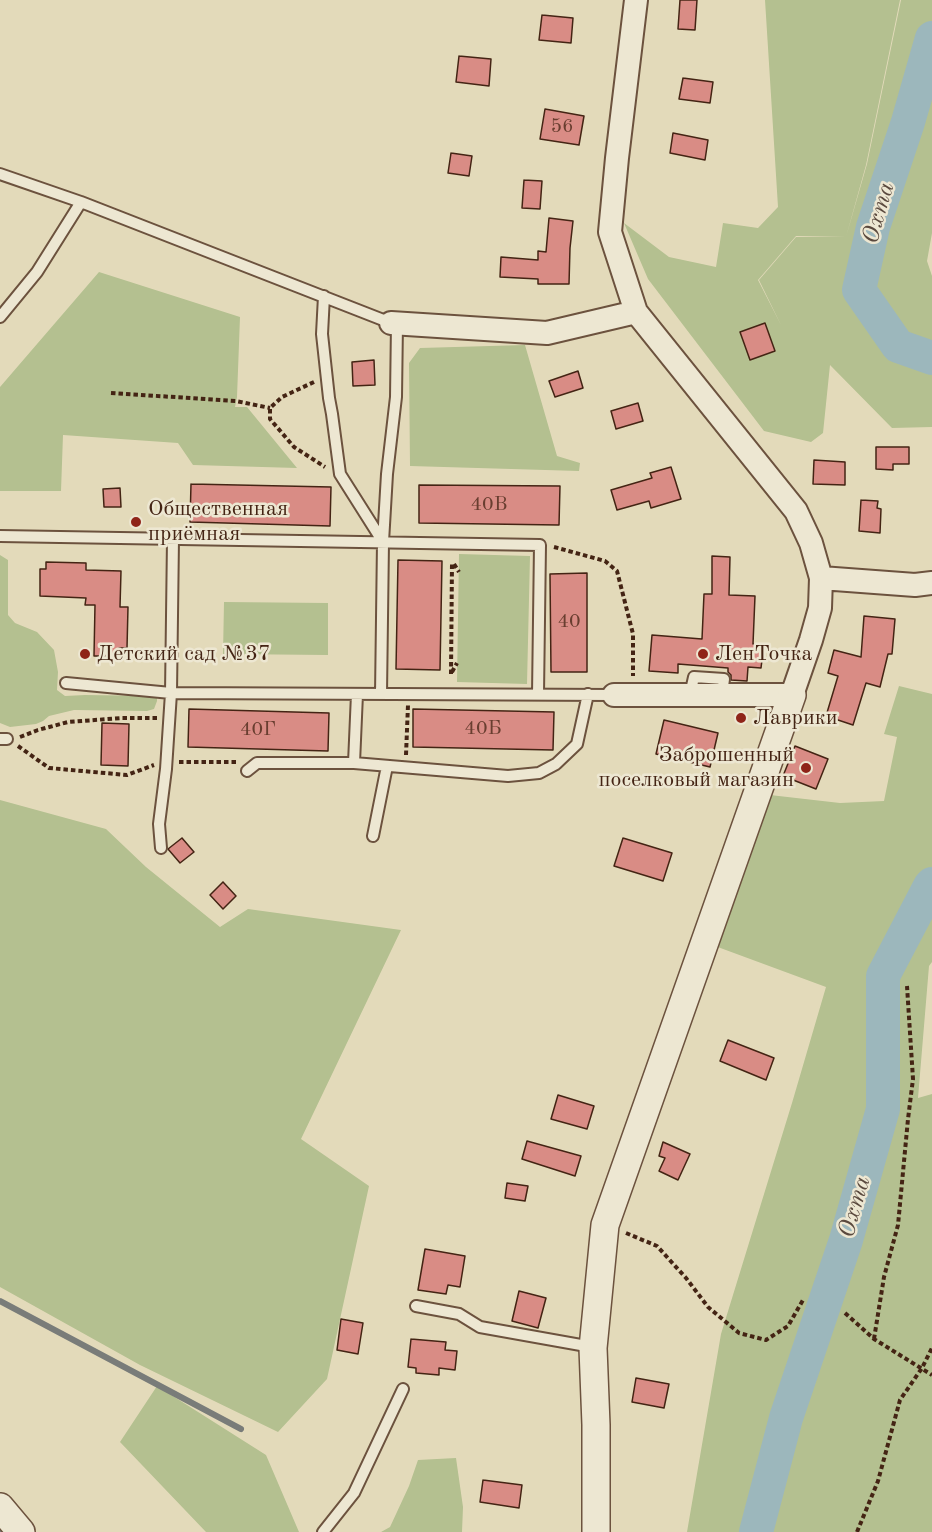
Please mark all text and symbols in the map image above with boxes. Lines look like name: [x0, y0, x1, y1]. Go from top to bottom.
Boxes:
house number: 56: [550, 115, 574, 139]
water label: Охта: [857, 179, 901, 247]
house number: 40В: [471, 493, 507, 517]
place label: Общественная приёмная: [148, 496, 288, 548]
marker: Общественная приёмная: [129, 515, 143, 529]
house number: 40: [557, 610, 581, 634]
place label: Детский сад №37: [97, 641, 271, 667]
place label: ЛенТочка: [715, 641, 812, 667]
marker: Детский сад №37: [78, 647, 92, 661]
marker: ЛенТочка: [696, 647, 710, 661]
place label: Лаврики: [753, 705, 838, 731]
marker: Лаврики: [734, 711, 748, 725]
house number: 40Б: [464, 717, 502, 741]
house number: 40Г: [240, 718, 276, 742]
place label: Заброшенный поселковый магазин: [598, 742, 794, 794]
marker: Заброшенный поселковый магазин: [799, 761, 813, 775]
water label: Охта: [833, 1173, 877, 1241]

